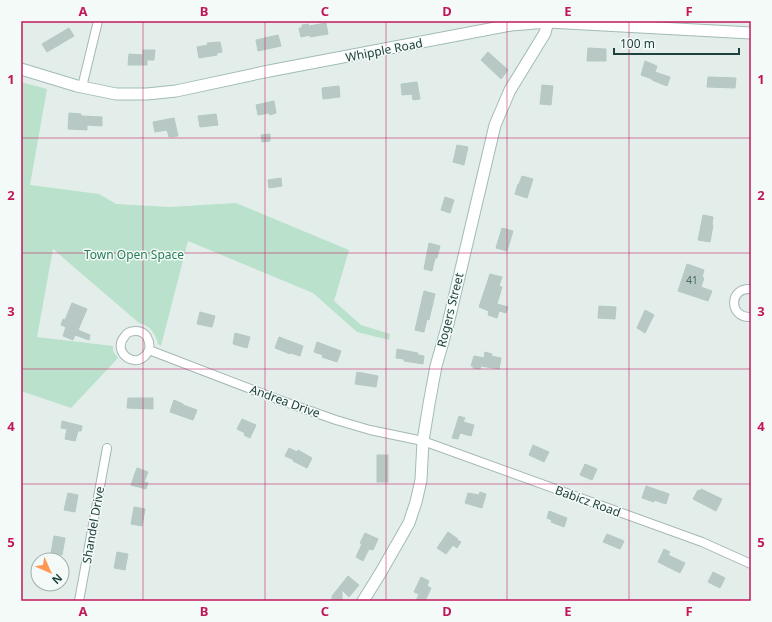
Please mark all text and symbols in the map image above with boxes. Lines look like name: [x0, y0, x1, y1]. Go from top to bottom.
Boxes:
text: A: [79, 2, 88, 20]
text: B: [200, 2, 208, 20]
text: C: [321, 2, 329, 20]
text: D: [442, 2, 452, 20]
text: E: [564, 2, 572, 20]
text: F: [685, 2, 693, 20]
scale bar: [614, 30, 739, 56]
street label: Whipple Road: [344, 34, 424, 66]
text: 100 m: [620, 35, 655, 52]
text: 1: [7, 70, 15, 88]
text: 1: [757, 70, 765, 88]
text: 2: [7, 186, 15, 204]
text: 2: [757, 186, 765, 204]
park label: Town Open Space: [84, 246, 184, 263]
street label: Rogers Street: [433, 270, 468, 349]
house number: 41: [686, 273, 698, 287]
text: 3: [7, 302, 15, 320]
text: 3: [757, 302, 765, 320]
street label: Andrea Drive: [248, 380, 323, 422]
text: 4: [7, 417, 15, 435]
text: 4: [757, 417, 765, 435]
street label: Babicz Road: [553, 481, 623, 521]
street label: Shandel Drive: [78, 485, 108, 565]
text: 5: [7, 533, 15, 551]
text: 5: [757, 533, 765, 551]
north arrow: [30, 552, 70, 592]
text: N: [49, 571, 66, 588]
text: A: [79, 602, 88, 620]
text: B: [200, 602, 208, 620]
text: C: [321, 602, 329, 620]
text: D: [442, 602, 452, 620]
text: E: [564, 602, 572, 620]
text: F: [685, 602, 693, 620]

